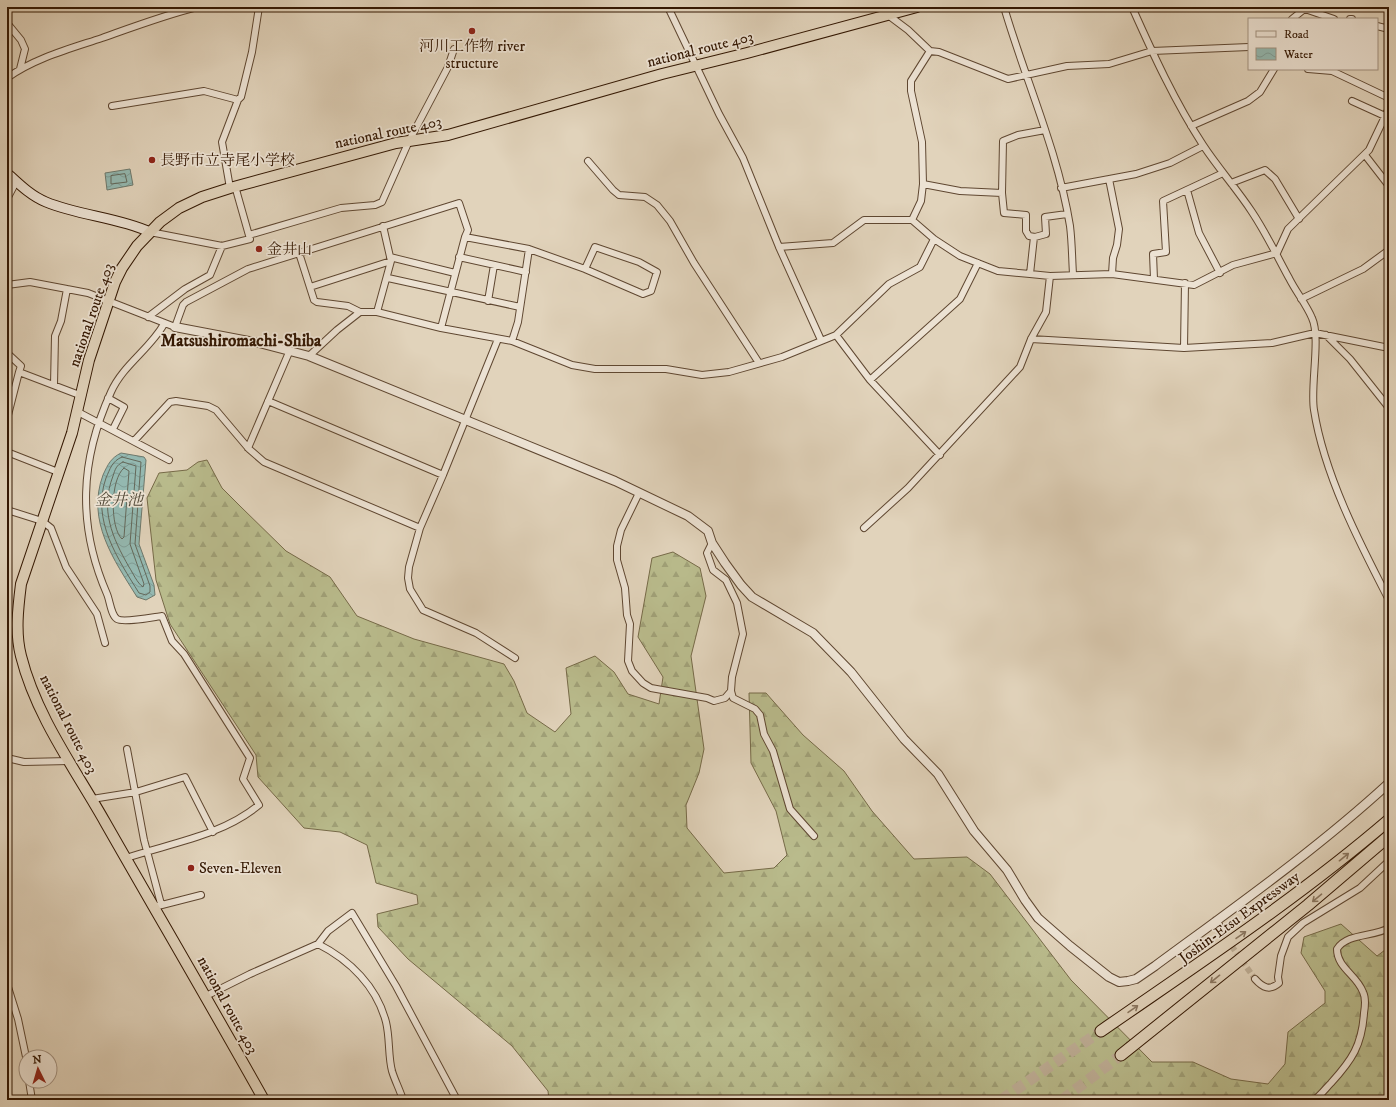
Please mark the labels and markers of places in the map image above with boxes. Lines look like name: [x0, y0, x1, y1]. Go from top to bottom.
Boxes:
marker: 河川工作物 river structure: [467, 26, 477, 36]
place label: 河川工作物 river structure: [419, 37, 525, 73]
place label: 長野市立寺尾小学校: [160, 151, 295, 170]
marker: 長野市立寺尾小学校: [147, 155, 157, 165]
place label: 金井山: [267, 240, 312, 259]
marker: 金井山: [254, 244, 264, 254]
place label: Seven-Eleven: [199, 859, 282, 878]
marker: Seven-Eleven: [186, 863, 196, 873]

